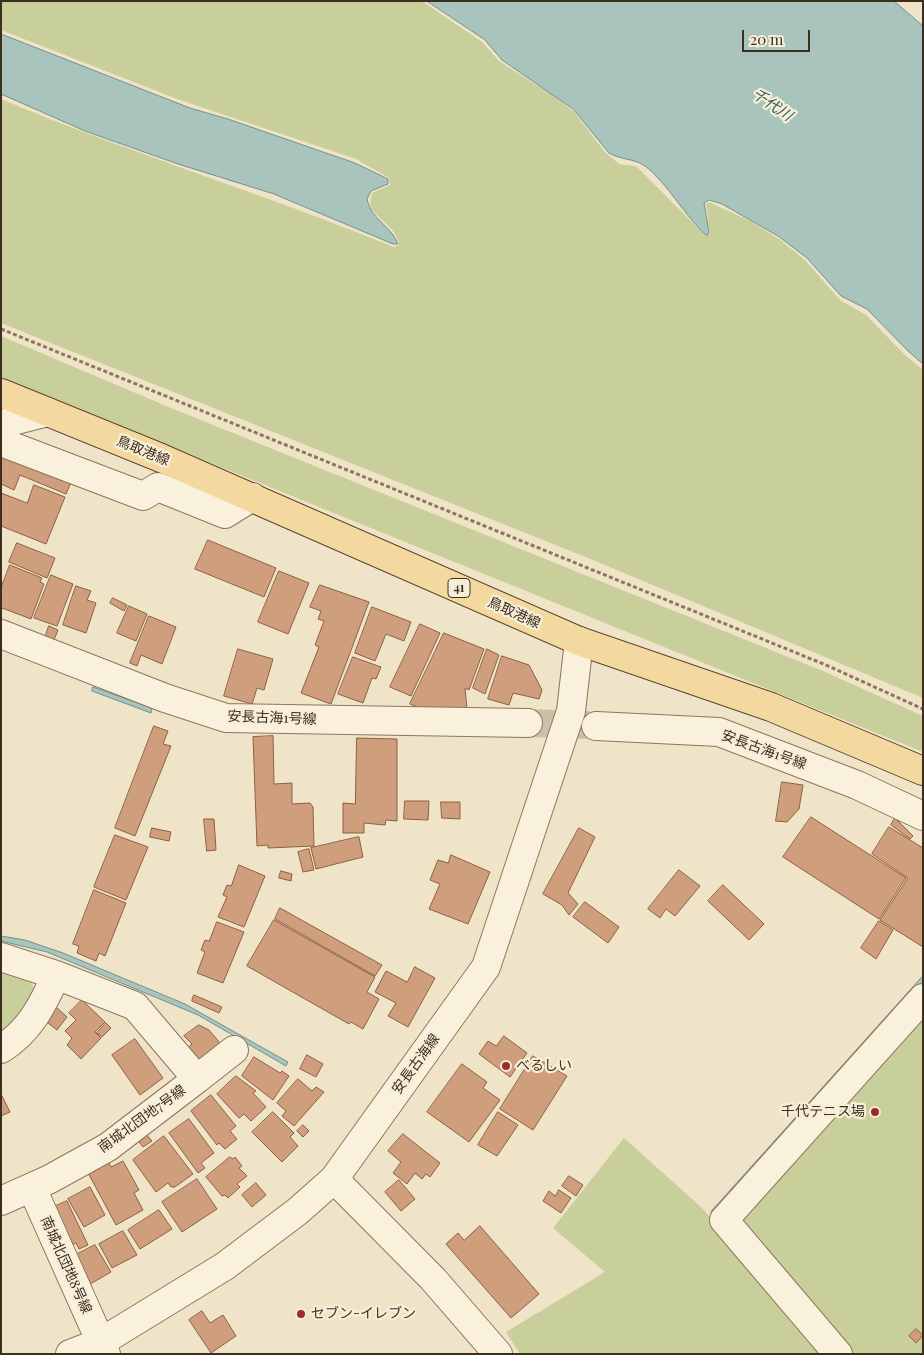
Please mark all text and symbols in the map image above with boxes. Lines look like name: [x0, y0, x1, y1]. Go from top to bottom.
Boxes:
scale bar: [744, 20, 812, 52]
text: 20 m: [750, 29, 783, 49]
water label: 千代川: [748, 85, 796, 125]
street label: 鳥取港線: [114, 433, 172, 469]
road number: 41: [448, 578, 470, 598]
street label: 鳥取港線: [485, 594, 543, 632]
street label: 安長古海1号線: [227, 708, 317, 728]
street label: 安長古海1号線: [719, 727, 809, 773]
street label: 安長古海線: [389, 1031, 443, 1097]
place label: べるしい: [516, 1058, 572, 1074]
marker: べるしい: [500, 1060, 512, 1072]
street label: 南城北団地7号線: [95, 1082, 189, 1156]
place label: 千代テニス場: [781, 1104, 865, 1120]
marker: 千代テニス場: [869, 1106, 881, 1118]
street label: 南城北団地8号線: [37, 1213, 95, 1317]
place label: セブン-イレブン: [311, 1306, 416, 1322]
marker: セブン-イレブン: [295, 1308, 307, 1320]

